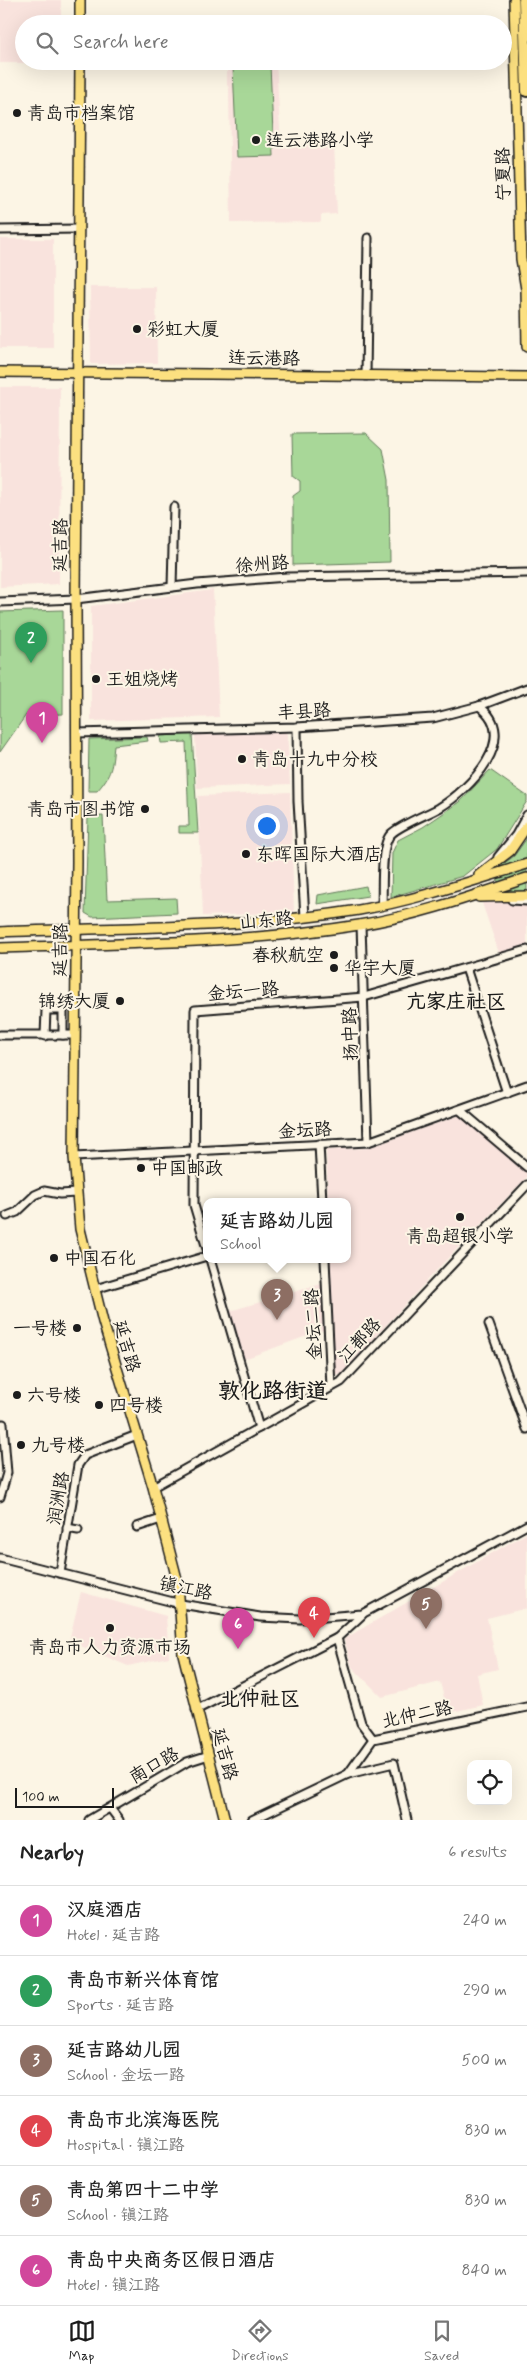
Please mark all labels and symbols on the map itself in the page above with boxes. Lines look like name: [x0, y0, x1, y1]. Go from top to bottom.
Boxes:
place label: 青岛市档案馆: [27, 102, 135, 126]
marker: 青岛市档案馆: [11, 107, 23, 119]
place label: 连云港路小学: [266, 129, 374, 153]
marker: 连云港路小学: [250, 134, 262, 146]
street label: 宁夏路: [492, 147, 516, 201]
place label: 彩虹大厦: [147, 318, 219, 342]
marker: 彩虹大厦: [131, 323, 143, 335]
street label: 连云港路: [228, 346, 300, 372]
street label: 延吉路: [49, 518, 73, 572]
street label: 徐州路: [234, 551, 290, 579]
pin: 2: [15, 622, 47, 663]
place label: 王姐烧烤: [106, 668, 178, 692]
marker: 王姐烧烤: [90, 673, 102, 685]
street label: 丰县路: [276, 699, 332, 725]
pin: 1: [26, 702, 58, 743]
place label: 青岛十九中分校: [252, 748, 378, 772]
marker: 青岛十九中分校: [236, 753, 248, 765]
place label: 青岛市图书馆: [27, 798, 135, 822]
marker: 青岛市图书馆: [139, 803, 151, 815]
your location: [254, 813, 280, 839]
place label: 东晖国际大酒店: [256, 843, 382, 867]
marker: 东晖国际大酒店: [240, 848, 252, 860]
street label: 山东路: [238, 907, 294, 935]
street label: 延吉路: [49, 923, 73, 977]
place label: 春秋航空: [252, 944, 324, 968]
marker: 春秋航空: [328, 949, 340, 961]
place label: 华宇大厦: [344, 957, 416, 981]
marker: 华宇大厦: [328, 962, 340, 974]
street label: 金坛一路: [206, 977, 280, 1007]
district label: 亢家庄社区: [406, 989, 506, 1016]
place label: 锦绣大厦: [38, 990, 110, 1014]
marker: 锦绣大厦: [114, 995, 126, 1007]
street label: 扬中路: [338, 1007, 364, 1061]
street label: 金坛路: [277, 1118, 333, 1144]
place label: 中国邮政: [151, 1157, 223, 1181]
marker: 中国邮政: [135, 1162, 147, 1174]
marker: 青岛超银小学: [454, 1211, 466, 1223]
place label: 青岛超银小学: [406, 1225, 514, 1249]
place label: 中国石化: [64, 1247, 136, 1271]
marker: 中国石化: [48, 1252, 60, 1264]
pin: 3: [261, 1279, 293, 1320]
street label: 金坛二路: [300, 1287, 328, 1361]
street label: 江都路: [333, 1313, 387, 1369]
place label: 一号楼: [13, 1317, 67, 1341]
street label: 延吉路: [107, 1317, 145, 1376]
marker: 一号楼: [71, 1322, 83, 1334]
district label: 敦化路街道: [218, 1378, 328, 1406]
place label: 六号楼: [27, 1384, 81, 1408]
marker: 六号楼: [11, 1389, 23, 1401]
place label: 四号楼: [109, 1394, 163, 1418]
marker: 四号楼: [93, 1399, 105, 1411]
place label: 九号楼: [31, 1434, 85, 1458]
marker: 九号楼: [15, 1439, 27, 1451]
street label: 润洲路: [42, 1470, 75, 1527]
street label: 镇江路: [157, 1572, 215, 1606]
pin: 5: [410, 1588, 442, 1629]
pin: 4: [298, 1597, 330, 1638]
pin: 6: [222, 1608, 254, 1649]
marker: 青岛市人力资源市场: [104, 1622, 116, 1634]
place label: 青岛市人力资源市场: [29, 1636, 191, 1660]
district label: 北仲社区: [220, 1686, 300, 1713]
street label: 北仲二路: [379, 1696, 455, 1734]
street label: 延吉路: [205, 1725, 243, 1783]
street label: 南口路: [125, 1742, 184, 1790]
scale bar: [15, 1785, 114, 1808]

